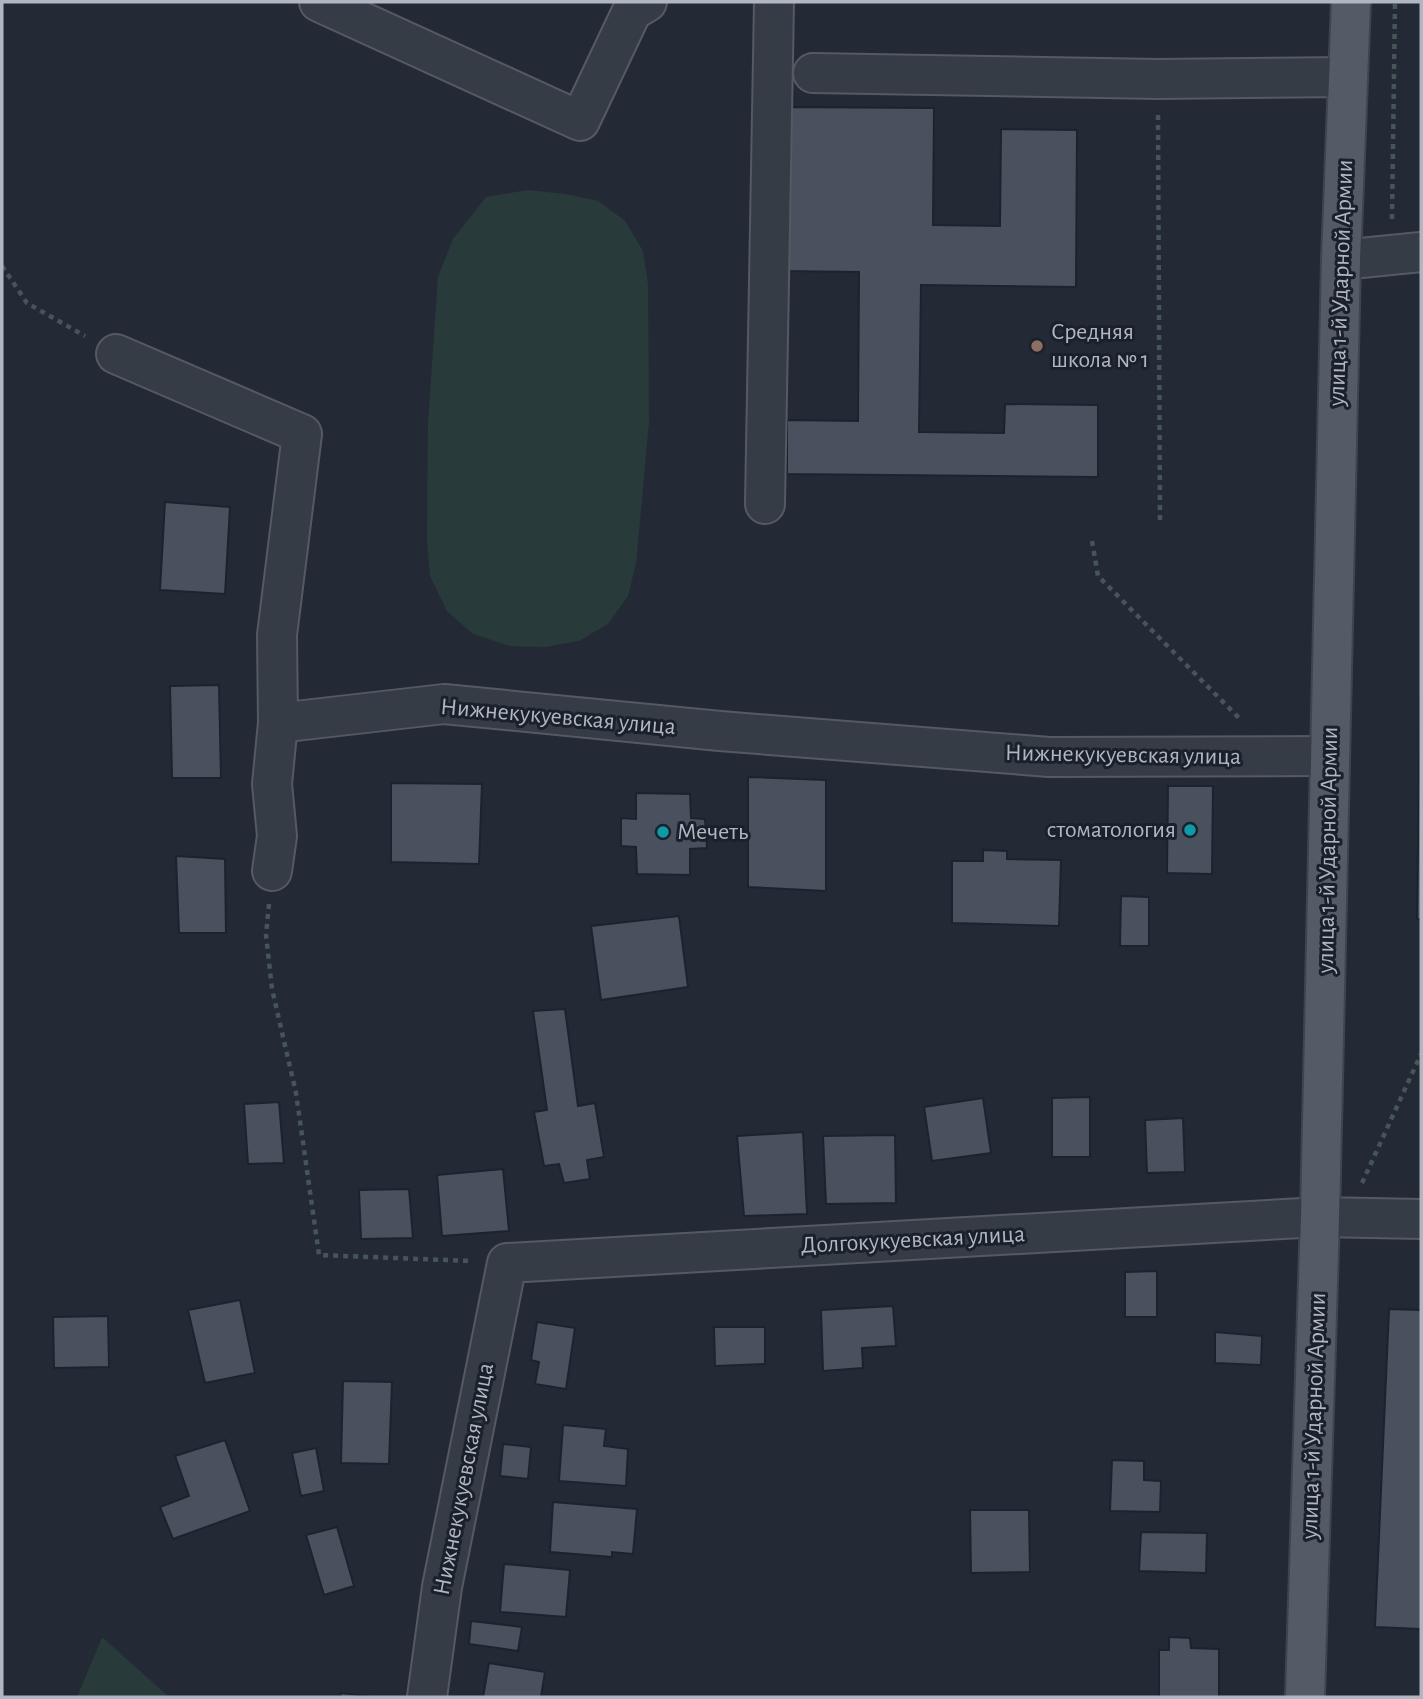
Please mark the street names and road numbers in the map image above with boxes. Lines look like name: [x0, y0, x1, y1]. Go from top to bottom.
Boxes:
street label: улица 1-й Ударной Армии: [1325, 159, 1357, 408]
street label: Нижнекукуевская улица: [439, 695, 677, 739]
street label: улица 1-й Ударной Армии: [1314, 726, 1342, 975]
street label: Нижнекукуевская улица: [1005, 741, 1241, 769]
street label: Долгокукуевская улица: [800, 1222, 1026, 1258]
street label: улица 1-й Ударной Армии: [1298, 1292, 1330, 1541]
street label: Нижнекукуевская улица: [430, 1361, 498, 1597]

